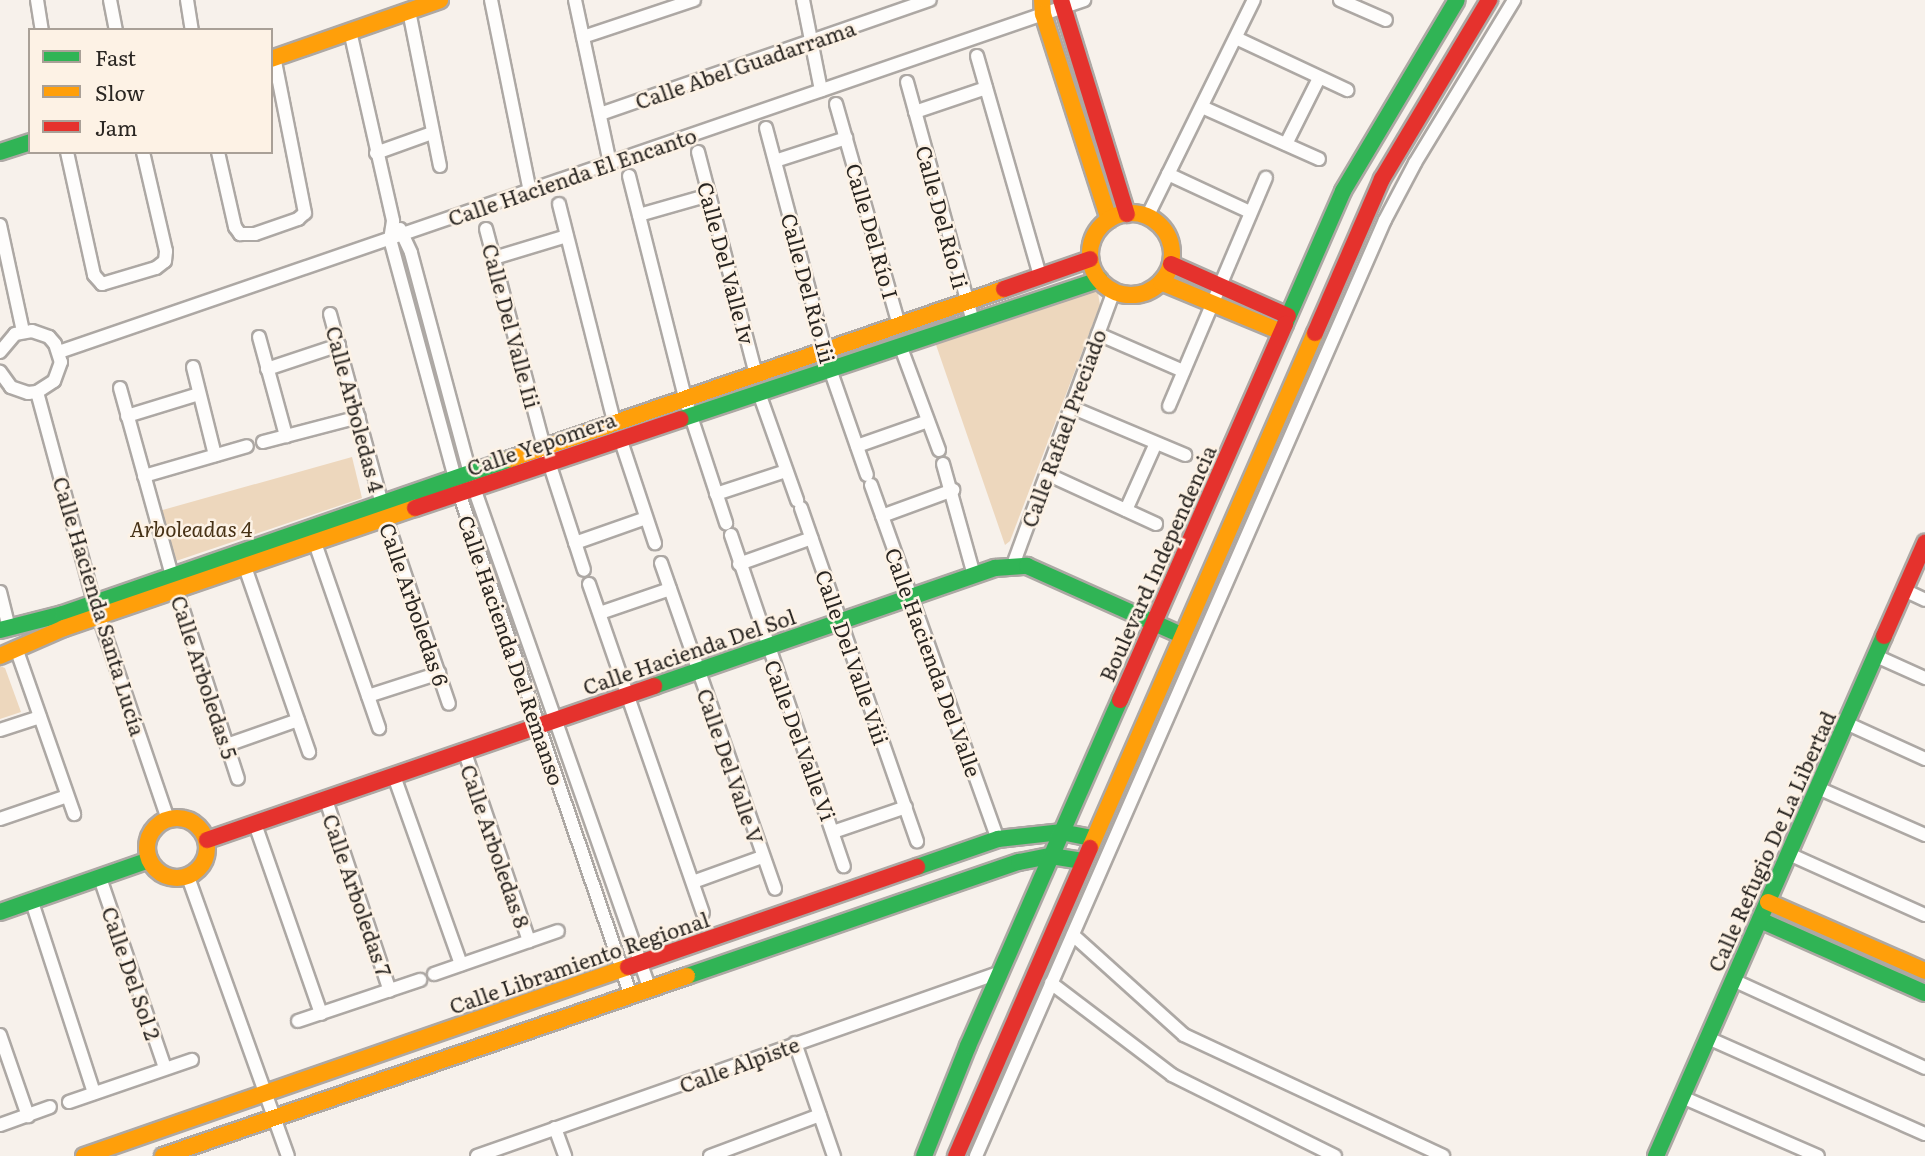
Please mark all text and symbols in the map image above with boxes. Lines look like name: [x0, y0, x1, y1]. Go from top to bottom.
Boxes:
street label: Calle Abel Guadarrama: [632, 14, 858, 114]
legend: [28, 28, 273, 154]
text: Fast: [95, 41, 136, 72]
text: Slow: [95, 76, 145, 107]
text: Jam: [95, 111, 137, 142]
street label: Calle Hacienda El Encanto: [444, 122, 700, 230]
street label: Calle Del Río Ii: [912, 143, 974, 291]
street label: Calle Del Río I: [842, 160, 904, 302]
street label: Calle Del Valle Iv: [693, 179, 761, 347]
street label: Calle Del Río Iii: [777, 210, 841, 366]
street label: Calle Del Valle Iii: [478, 241, 546, 411]
street label: Calle Arboledas 4: [322, 323, 390, 495]
street label: Calle Rafael Preciado: [1015, 326, 1111, 530]
street label: Calle Yepomera: [463, 406, 619, 480]
street label: Boulevard Independencia: [1093, 441, 1221, 685]
street label: Calle Hacienda Santa Lucía: [49, 473, 151, 739]
street label: Calle Hacienda Del Remanso: [454, 512, 570, 788]
park label: Arboleadas 4: [130, 515, 252, 541]
street label: Calle Arboledas 6: [375, 519, 455, 689]
street label: Calle Hacienda Del Valle: [881, 544, 987, 780]
street label: Calle Del Valle Viii: [811, 566, 895, 748]
street label: Calle Arboledas 5: [167, 592, 243, 762]
street label: Calle Hacienda Del Sol: [579, 603, 799, 699]
street label: Calle Del Valle Vi: [760, 656, 842, 824]
street label: Calle Del Valle V: [693, 685, 769, 847]
street label: Calle Refugio De La Libertad: [1702, 707, 1840, 975]
street label: Calle Arboledas 8: [456, 761, 536, 931]
street label: Calle Arboledas 7: [318, 811, 398, 979]
street label: Calle Del Sol 2: [97, 903, 167, 1043]
street label: Calle Libramiento Regional: [446, 906, 712, 1018]
street label: Calle Alpiste: [676, 1031, 802, 1097]

